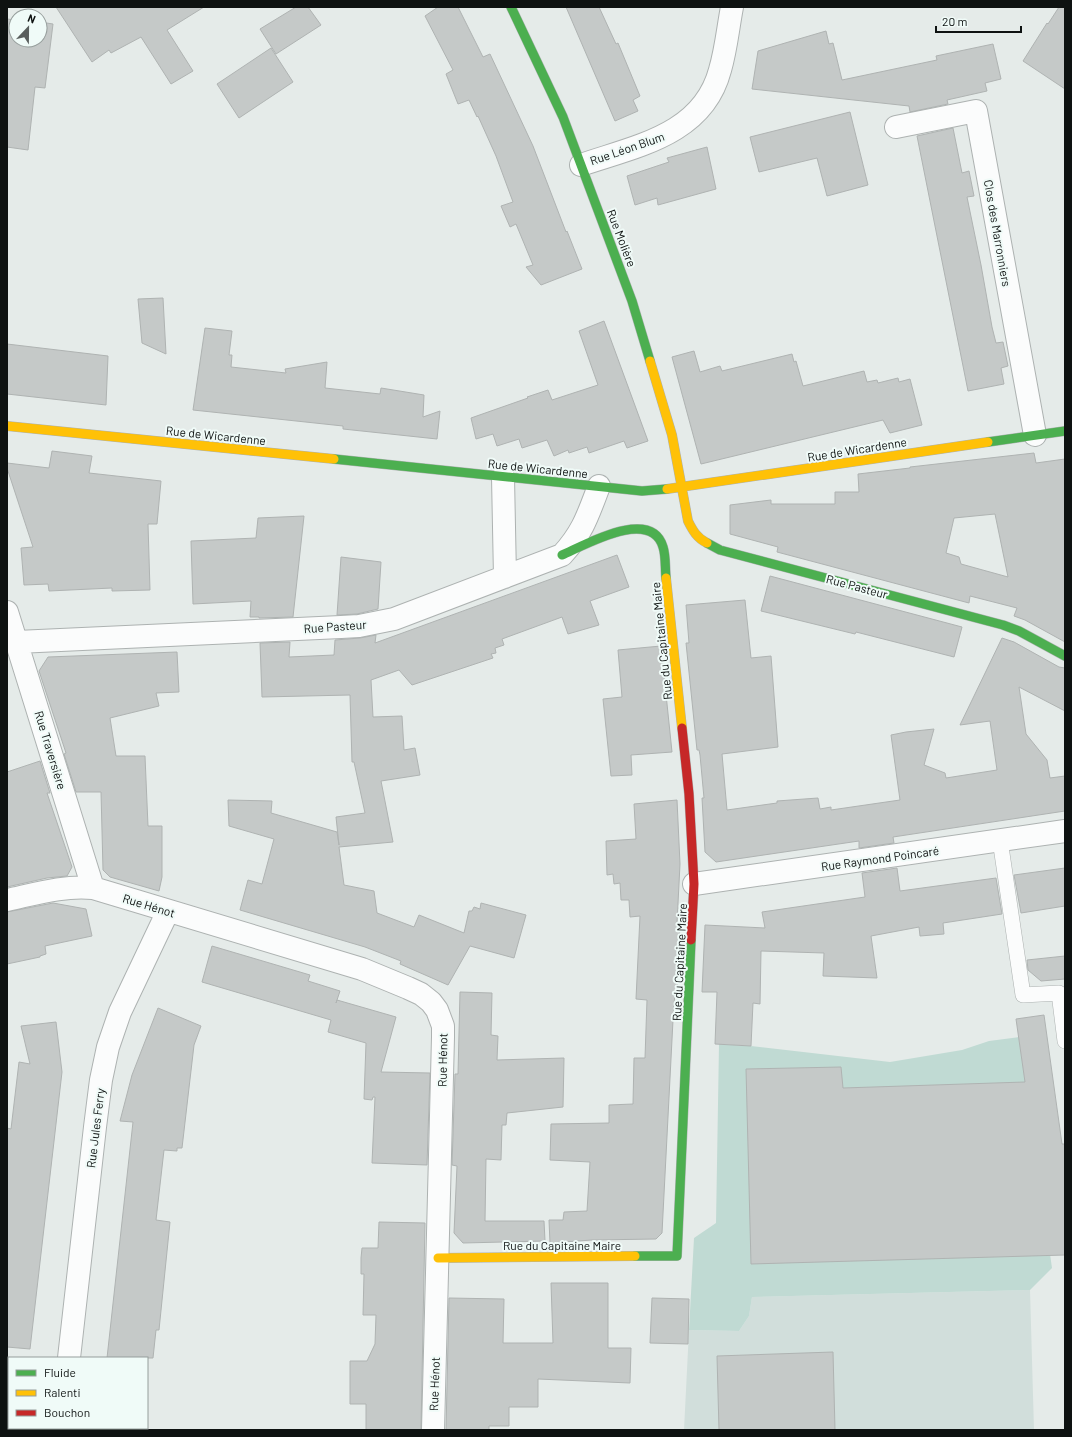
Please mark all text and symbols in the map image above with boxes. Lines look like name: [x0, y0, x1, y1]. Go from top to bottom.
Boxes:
north arrow: [8, 8, 48, 48]
scale bar: [936, 8, 1021, 34]
text: N: [26, 11, 38, 26]
text: 20 m: [942, 14, 968, 28]
street label: Rue Léon Blum: [588, 129, 666, 167]
street label: Clos des Marronniers: [982, 179, 1014, 288]
street label: Rue Molière: [605, 207, 639, 269]
street label: Rue de Wicardenne: [165, 423, 267, 447]
street label: Rue de Wicardenne: [806, 434, 908, 464]
street label: Rue de Wicardenne: [487, 456, 589, 480]
street label: Rue Pasteur: [825, 571, 890, 601]
street label: Rue du Capitaine Maire: [648, 581, 674, 701]
street label: Rue Pasteur: [303, 617, 367, 635]
street label: Rue Traversière: [32, 709, 70, 791]
street label: Rue Raymond Poincaré: [820, 843, 940, 873]
street label: Rue Hénot: [121, 890, 177, 920]
street label: Rue du Capitaine Maire: [669, 903, 689, 1021]
street label: Rue Hénot: [435, 1033, 449, 1087]
street label: Rue Jules Ferry: [83, 1087, 107, 1169]
street label: Rue du Capitaine Maire: [503, 1238, 621, 1252]
legend: [8, 1357, 148, 1429]
street label: Rue Hénot: [426, 1357, 442, 1411]
text: Fluide: [44, 1365, 76, 1379]
text: Ralenti: [44, 1385, 81, 1399]
text: Bouchon: [44, 1405, 90, 1419]

